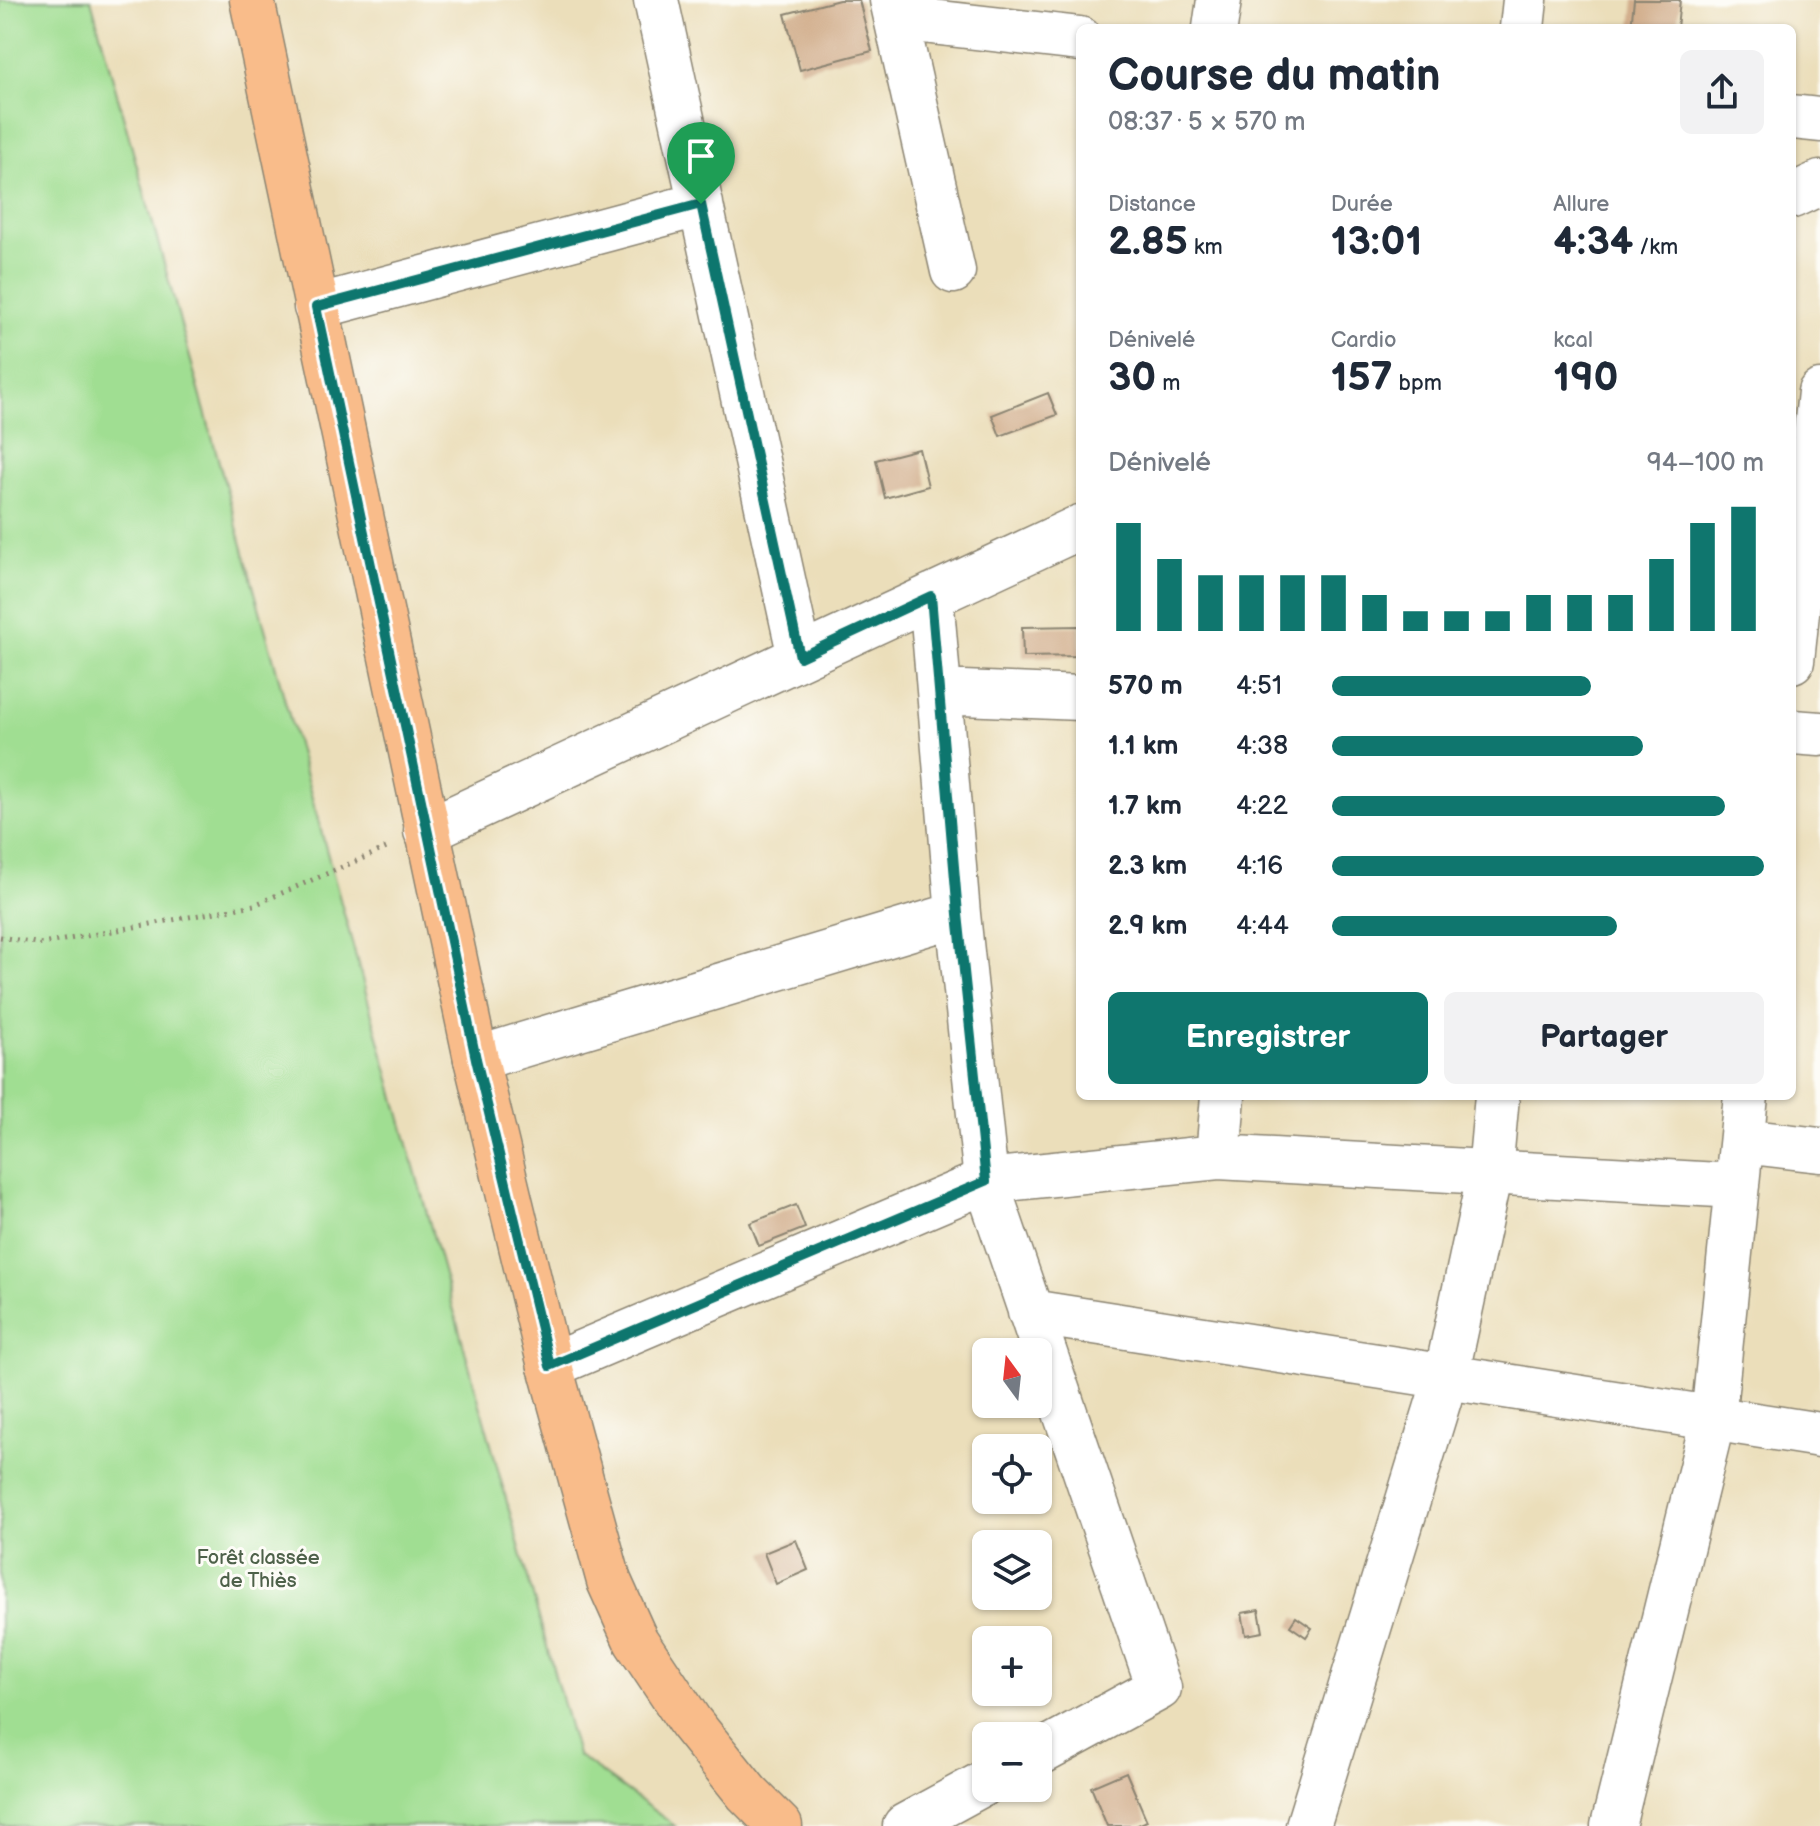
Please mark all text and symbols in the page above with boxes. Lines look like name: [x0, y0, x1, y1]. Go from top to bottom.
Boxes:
text: Course du matin: [1108, 50, 1440, 103]
button: share: [1680, 50, 1764, 134]
text: 08:37 · 5 × 570 m: [1108, 107, 1306, 138]
pin: [667, 122, 735, 204]
icon: arrive: [679, 134, 723, 178]
text: Distance: [1108, 191, 1196, 218]
text: Durée: [1331, 191, 1393, 218]
text: Allure: [1553, 191, 1609, 218]
text: 2.85: [1108, 218, 1188, 266]
text: 13:01: [1331, 218, 1422, 266]
text: 4:34: [1553, 218, 1633, 266]
text: km: [1188, 234, 1223, 261]
text: /km: [1633, 234, 1678, 261]
text: Dénivelé: [1108, 327, 1195, 354]
text: Cardio: [1331, 327, 1397, 354]
text: kcal: [1553, 327, 1593, 354]
text: 30: [1108, 354, 1156, 402]
text: 157: [1331, 354, 1393, 402]
text: 190: [1553, 354, 1619, 402]
text: m: [1156, 370, 1180, 397]
text: bpm: [1393, 370, 1442, 397]
text: Dénivelé: [1108, 448, 1211, 479]
text: 94–100 m: [1647, 448, 1764, 479]
text: 570 m: [1108, 671, 1183, 702]
text: 4:51: [1236, 671, 1282, 702]
text: 1.1 km: [1108, 731, 1178, 762]
text: 4:38: [1236, 731, 1288, 762]
text: 1.7 km: [1108, 791, 1182, 822]
text: 4:22: [1236, 791, 1288, 822]
text: 2.3 km: [1108, 851, 1187, 882]
text: 4:16: [1236, 851, 1283, 882]
text: 2.9 km: [1108, 911, 1187, 942]
text: 4:44: [1236, 911, 1289, 942]
button: Enregistrer: [1108, 992, 1428, 1084]
button: Partager: [1444, 992, 1764, 1084]
north arrow: [972, 1338, 1052, 1418]
map controls: [972, 1338, 1052, 1802]
button: locate: [972, 1434, 1052, 1514]
button: layers: [972, 1530, 1052, 1610]
park label: Forêt classée de Thiès: [196, 1546, 320, 1593]
button: +: [972, 1626, 1052, 1706]
button: −: [972, 1722, 1052, 1802]

